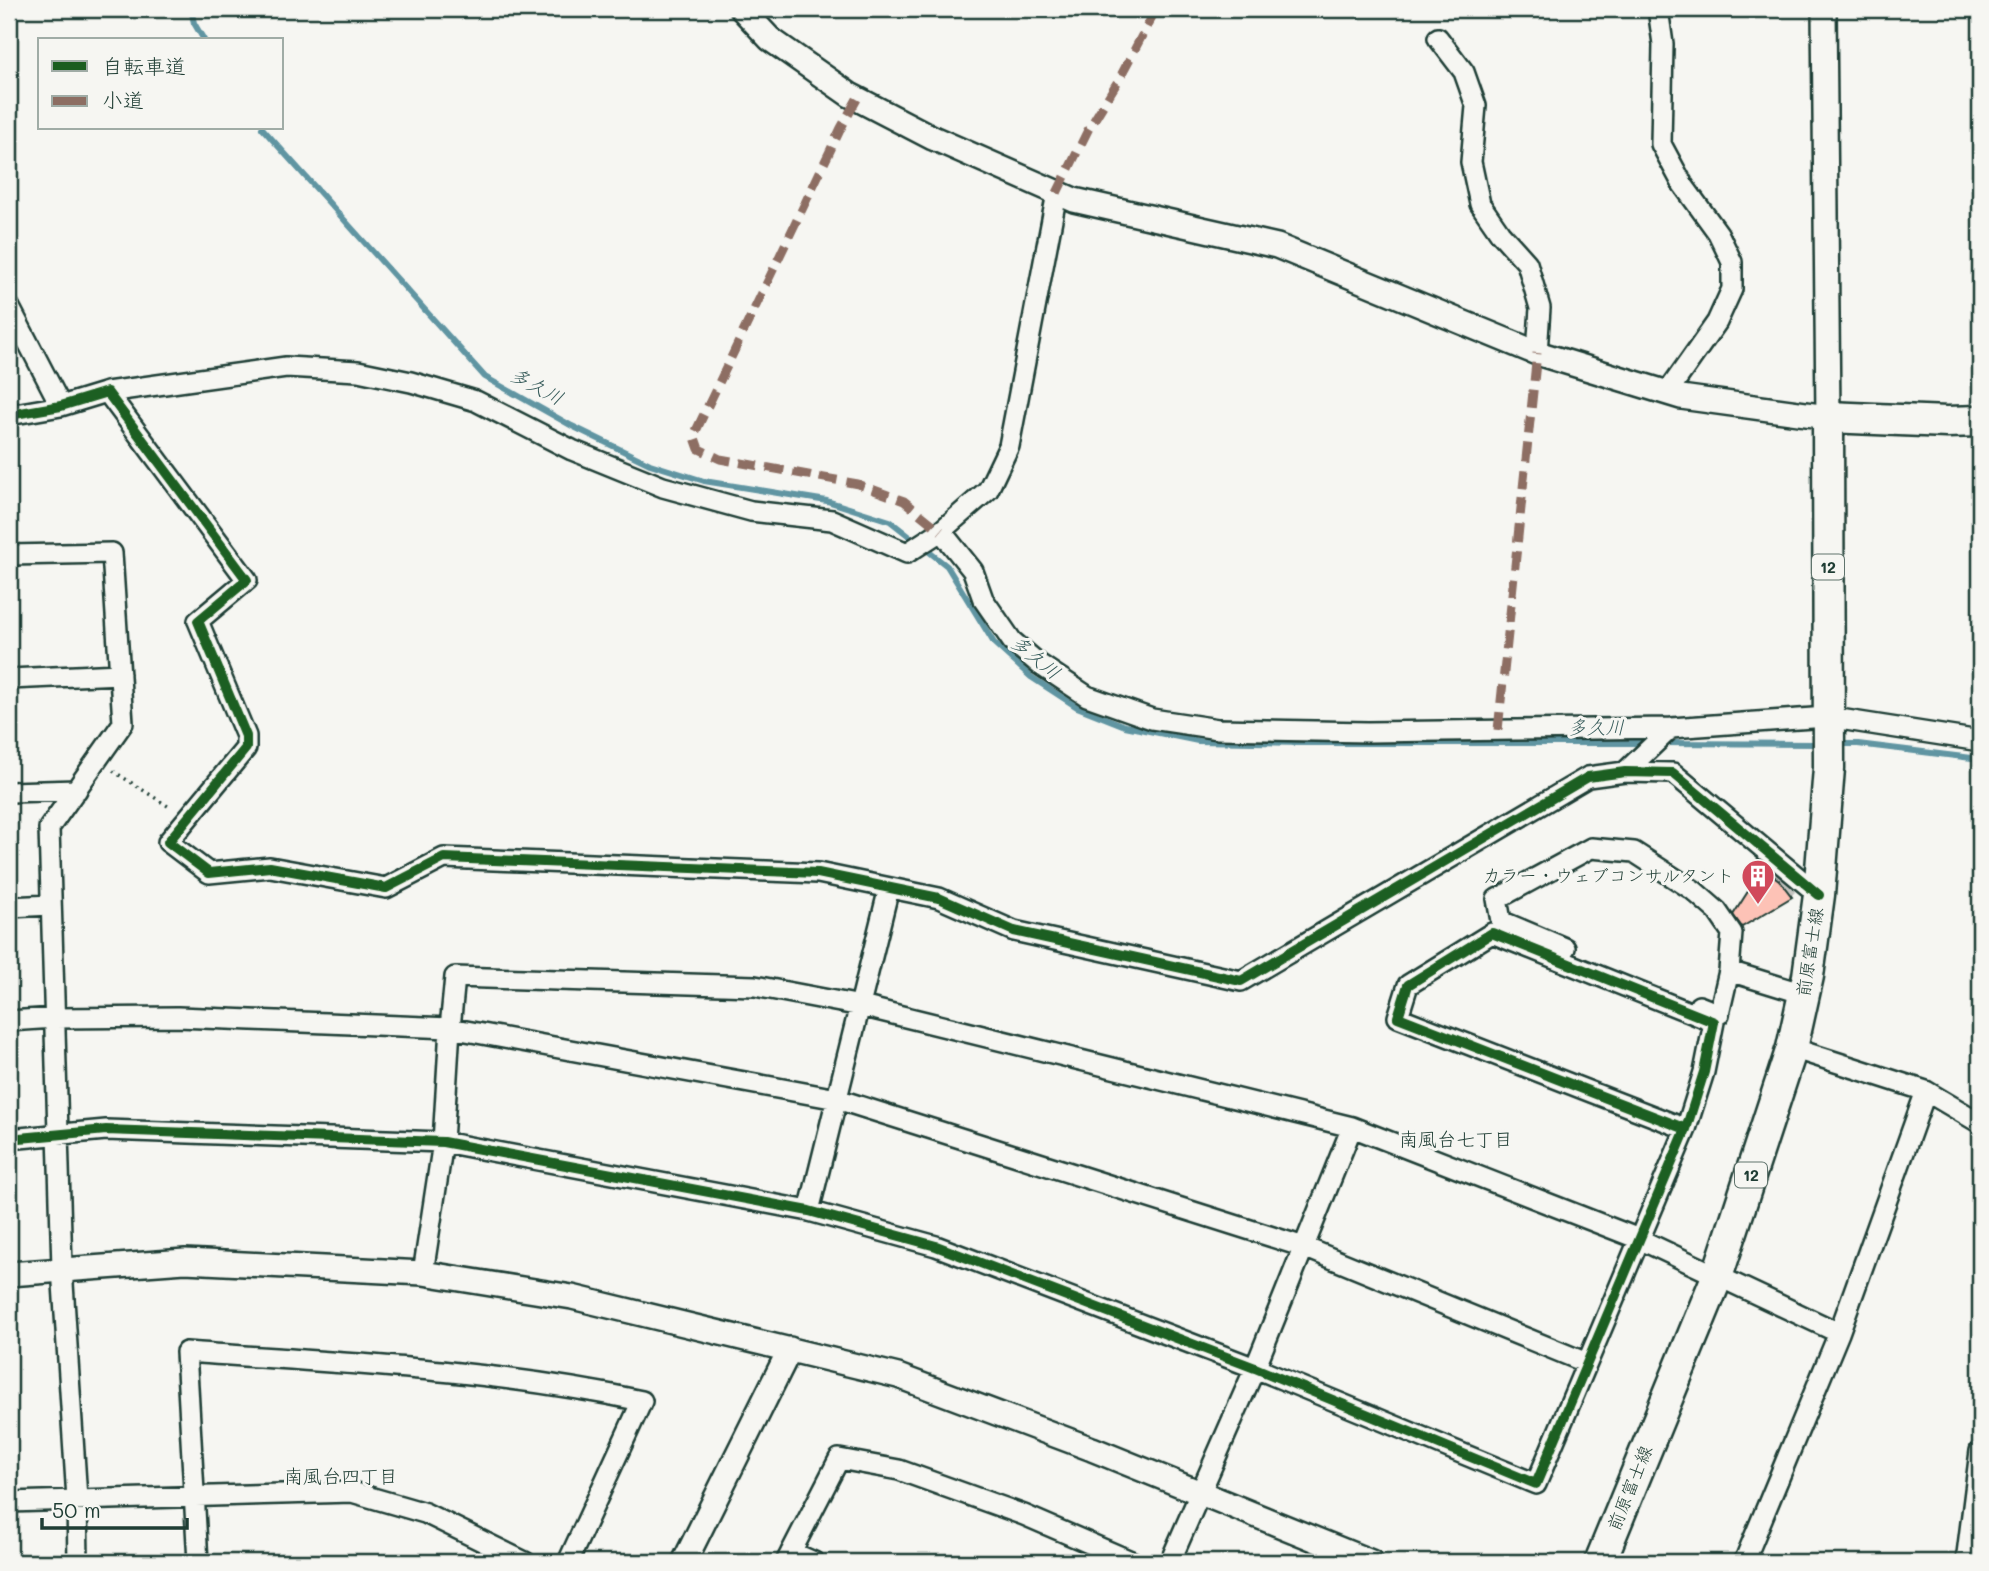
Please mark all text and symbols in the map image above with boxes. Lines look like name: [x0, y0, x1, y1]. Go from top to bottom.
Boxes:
legend: [38, 38, 284, 130]
text: 自転車道: [102, 52, 186, 79]
text: 小道: [102, 86, 144, 113]
water label: 多久川: [506, 361, 568, 410]
road number: 12: [1812, 554, 1844, 580]
water label: 多久川: [1006, 629, 1066, 684]
water label: 多久川: [1567, 714, 1625, 739]
building icon: カラー・ウェブコンサルタント: [1739, 857, 1777, 906]
place label: カラー・ウェブコンサルタント: [1483, 863, 1734, 887]
street label: 前原富士線: [1790, 906, 1828, 998]
district label: 南風台七丁目: [1399, 1126, 1513, 1151]
road number: 12: [1735, 1162, 1767, 1188]
street label: 前原富士線: [1601, 1441, 1657, 1534]
district label: 南風台四丁目: [284, 1463, 398, 1488]
scale bar: [42, 1487, 187, 1531]
text: 50 m: [52, 1496, 101, 1523]

